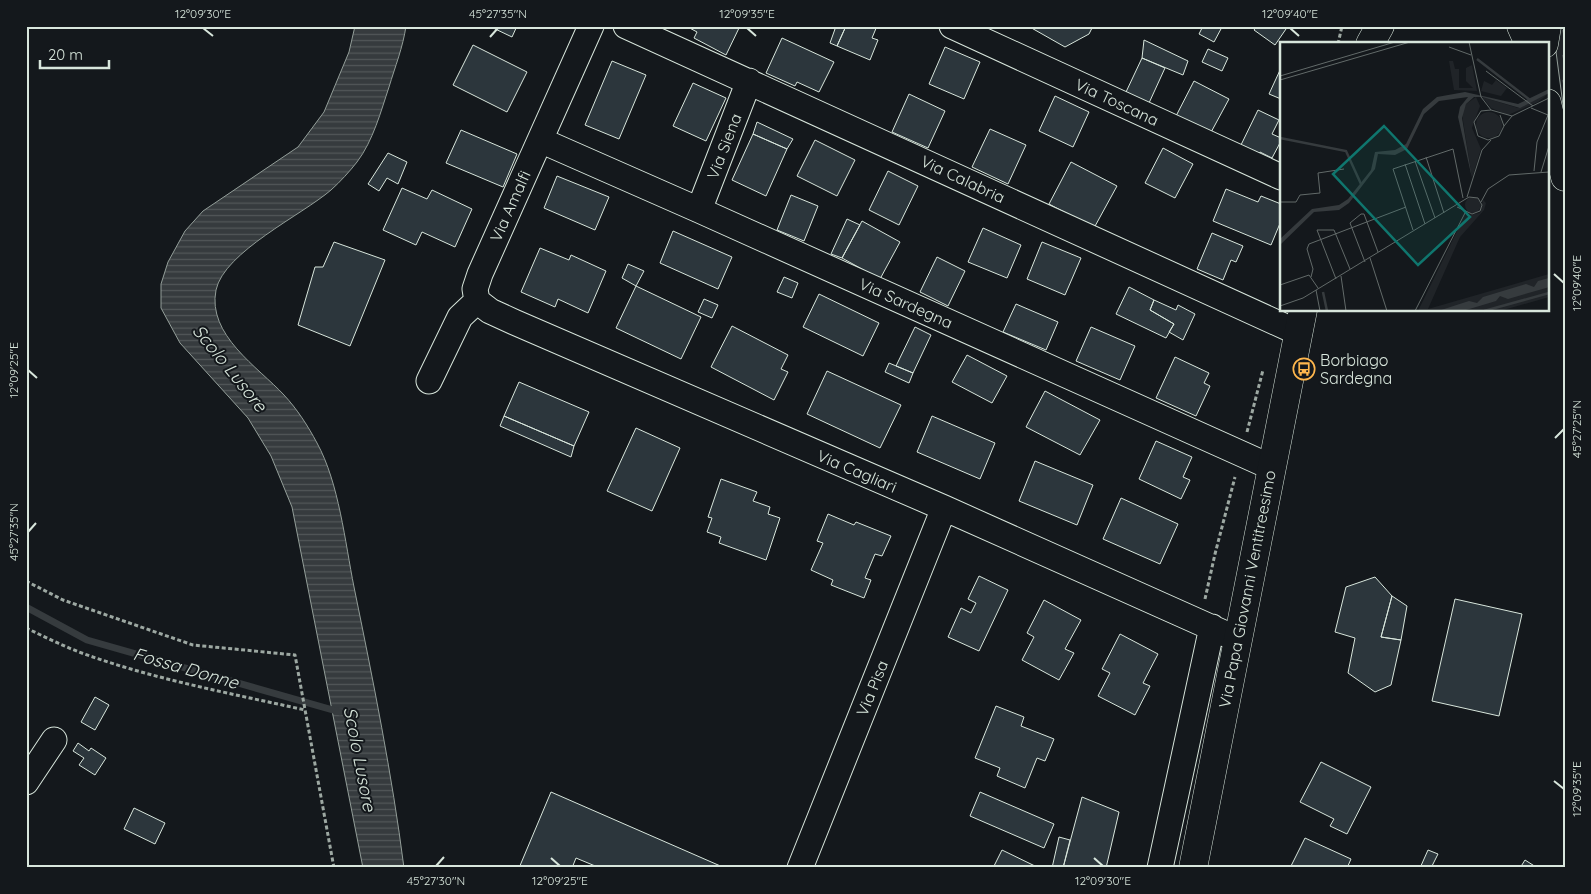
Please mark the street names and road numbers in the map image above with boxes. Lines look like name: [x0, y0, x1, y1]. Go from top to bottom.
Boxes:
street label: Via Toscana: [1072, 74, 1162, 130]
street label: Via Siena: [702, 110, 746, 182]
street label: Via Calabria: [918, 151, 1008, 207]
street label: Via Amalfi: [485, 167, 535, 245]
street label: Via Sardegna: [856, 273, 956, 333]
street label: Via Cagliari: [814, 445, 900, 497]
street label: Via Papa Giovanni Ventitreesimo: [1214, 469, 1280, 709]
street label: Via Pisa: [852, 657, 892, 719]

